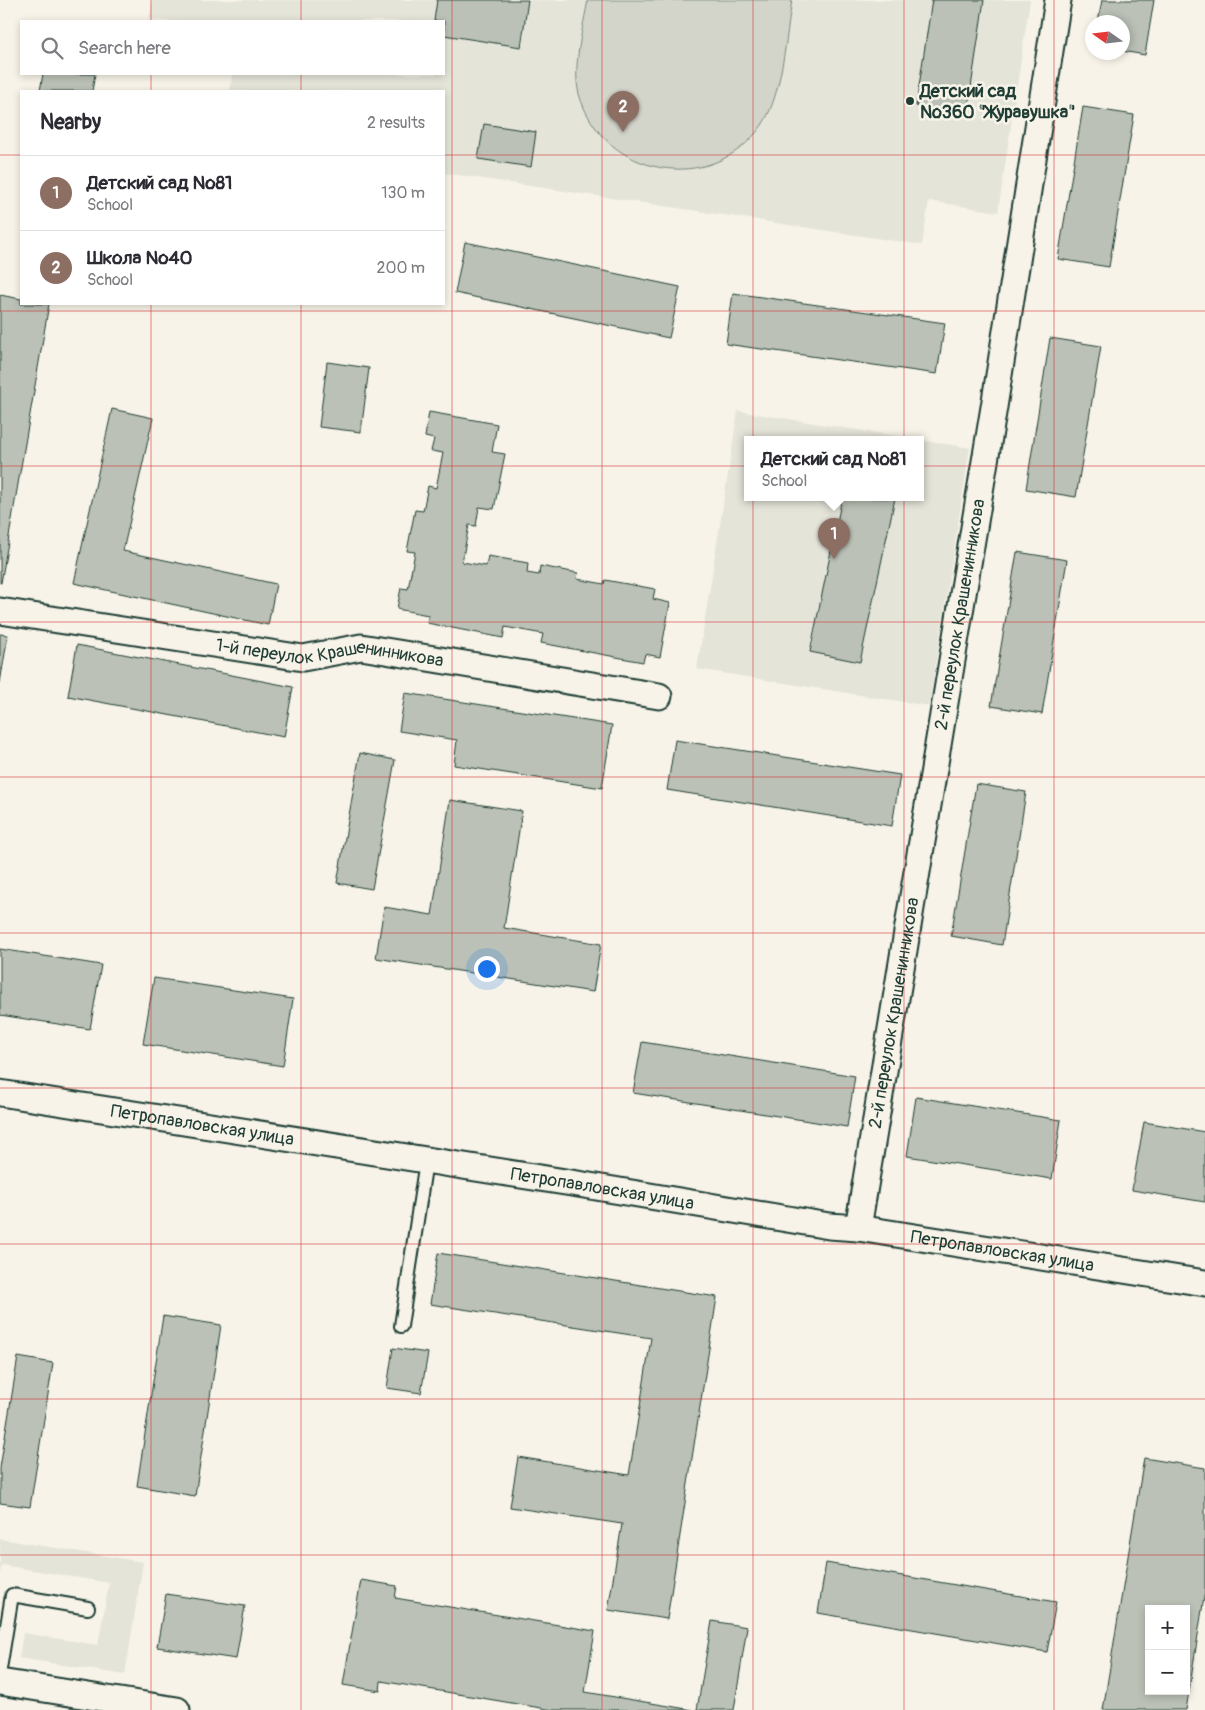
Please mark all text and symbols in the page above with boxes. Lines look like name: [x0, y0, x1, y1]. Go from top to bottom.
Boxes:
north arrow: [1085, 15, 1130, 60]
search box: [20, 20, 445, 75]
icon: search: [38, 34, 66, 62]
text: Search here: [78, 36, 171, 60]
place label: Детский сад №360 "Журавушка": [919, 80, 1075, 124]
pin: 2: [607, 91, 639, 132]
marker: Детский сад №360 "Журавушка": [904, 95, 916, 107]
text: Nearby: [40, 109, 101, 136]
text: 2 results: [367, 113, 425, 133]
text: Детский сад №81: [87, 171, 233, 195]
text: 1: [53, 183, 59, 203]
text: 130 m: [381, 183, 425, 203]
text: School: [87, 195, 133, 215]
text: Школа №40: [87, 246, 193, 270]
text: 2: [52, 258, 60, 278]
text: 200 m: [377, 258, 425, 278]
text: School: [87, 270, 133, 290]
popup: [744, 436, 924, 501]
text: Детский сад №81: [761, 447, 907, 471]
text: School: [761, 471, 807, 491]
street label: 2-й переулок Крашенинникова: [930, 497, 991, 732]
pin: 1: [818, 518, 850, 559]
street label: 1-й переулок Крашенинникова: [214, 634, 445, 672]
street label: 2-й переулок Крашенинникова: [864, 896, 925, 1130]
your location: [474, 956, 500, 982]
street label: Петропавловская улица: [109, 1100, 296, 1151]
street label: Петропавловская улица: [509, 1163, 696, 1215]
street label: Петропавловская улица: [909, 1226, 1096, 1277]
map controls: [1145, 1605, 1190, 1695]
button: +: [1145, 1605, 1190, 1650]
button: −: [1145, 1650, 1190, 1695]

